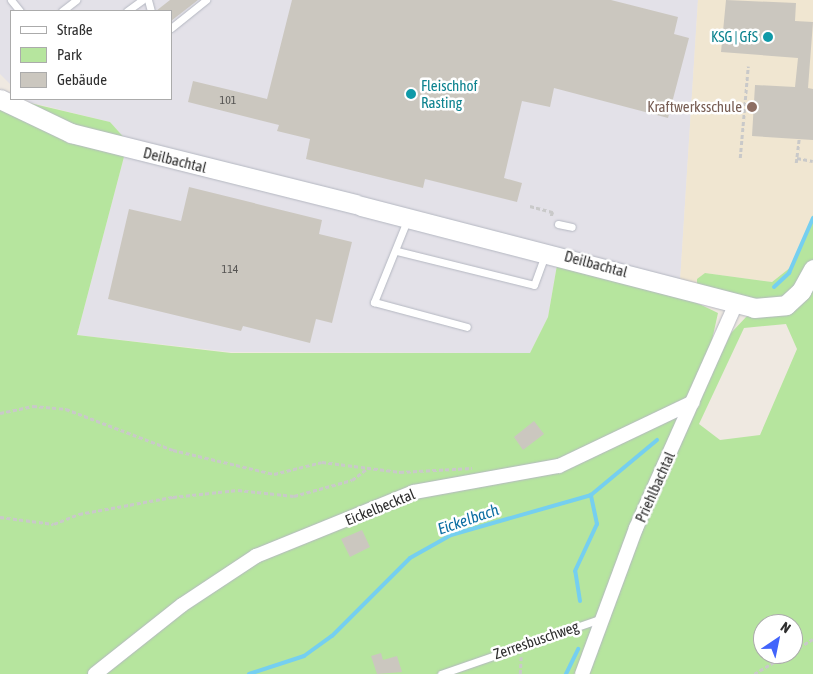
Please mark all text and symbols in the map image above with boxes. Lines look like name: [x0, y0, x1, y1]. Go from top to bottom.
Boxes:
legend: [10, 10, 172, 100]
text: Straße: [57, 21, 93, 38]
place label: KSG | GfS: [711, 28, 758, 46]
marker: KSG | GfS: [762, 31, 774, 43]
text: Park: [57, 46, 82, 63]
text: Gebäude: [57, 71, 107, 88]
place label: Fleischhof Rasting: [421, 76, 478, 111]
marker: Fleischhof Rasting: [405, 88, 417, 100]
house number: 101: [220, 94, 236, 108]
place label: Kraftwerksschule: [647, 98, 742, 116]
marker: Kraftwerksschule: [746, 101, 758, 113]
street label: Deilbachtal: [141, 143, 209, 177]
street label: Deilbachtal: [562, 247, 630, 281]
house number: 114: [222, 263, 238, 277]
street label: Priehlbachtal: [631, 449, 679, 525]
street label: Eickelbecktal: [342, 485, 418, 529]
water label: Eickelbach: [435, 500, 501, 538]
north arrow: [753, 614, 803, 664]
street label: Zerresbuschweg: [491, 617, 581, 663]
text: N: [778, 618, 794, 636]

